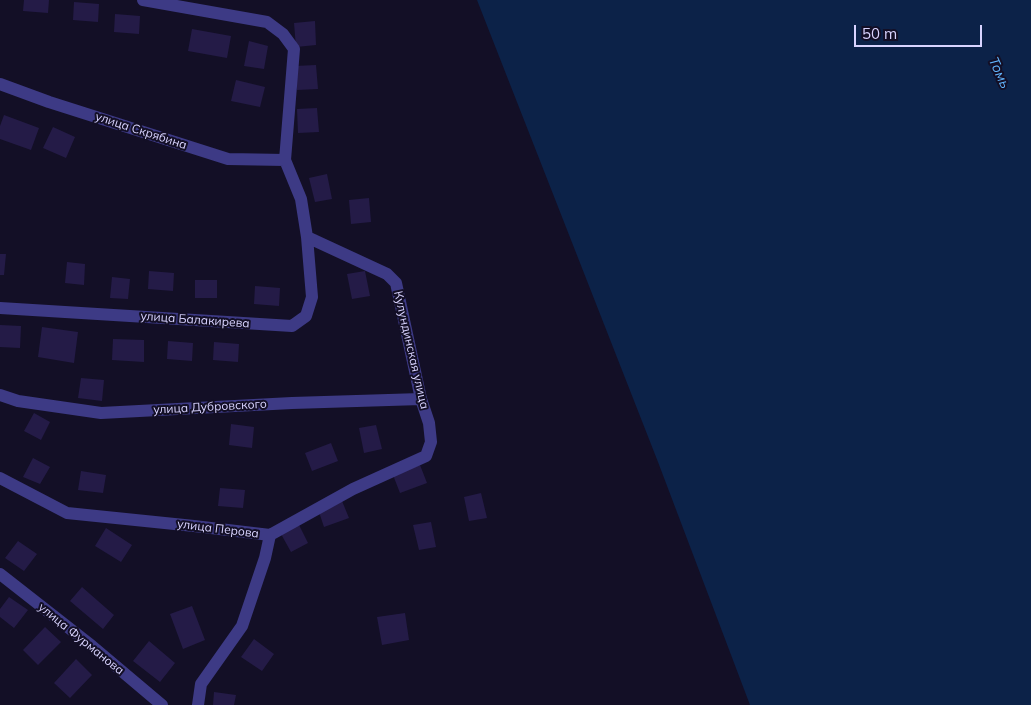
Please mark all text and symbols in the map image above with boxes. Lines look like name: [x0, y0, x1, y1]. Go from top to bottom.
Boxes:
scale bar: [856, 15, 984, 47]
text: 50 m: [862, 24, 897, 43]
water label: Томь: [985, 55, 1013, 91]
street label: улица Скрябина: [93, 109, 189, 153]
street label: Кулундинская улица: [390, 290, 432, 410]
street label: улица Балакирева: [140, 309, 250, 331]
street label: улица Дубровского: [153, 397, 267, 417]
street label: улица Перова: [176, 517, 260, 541]
street label: улица Фурманова: [35, 600, 127, 678]

